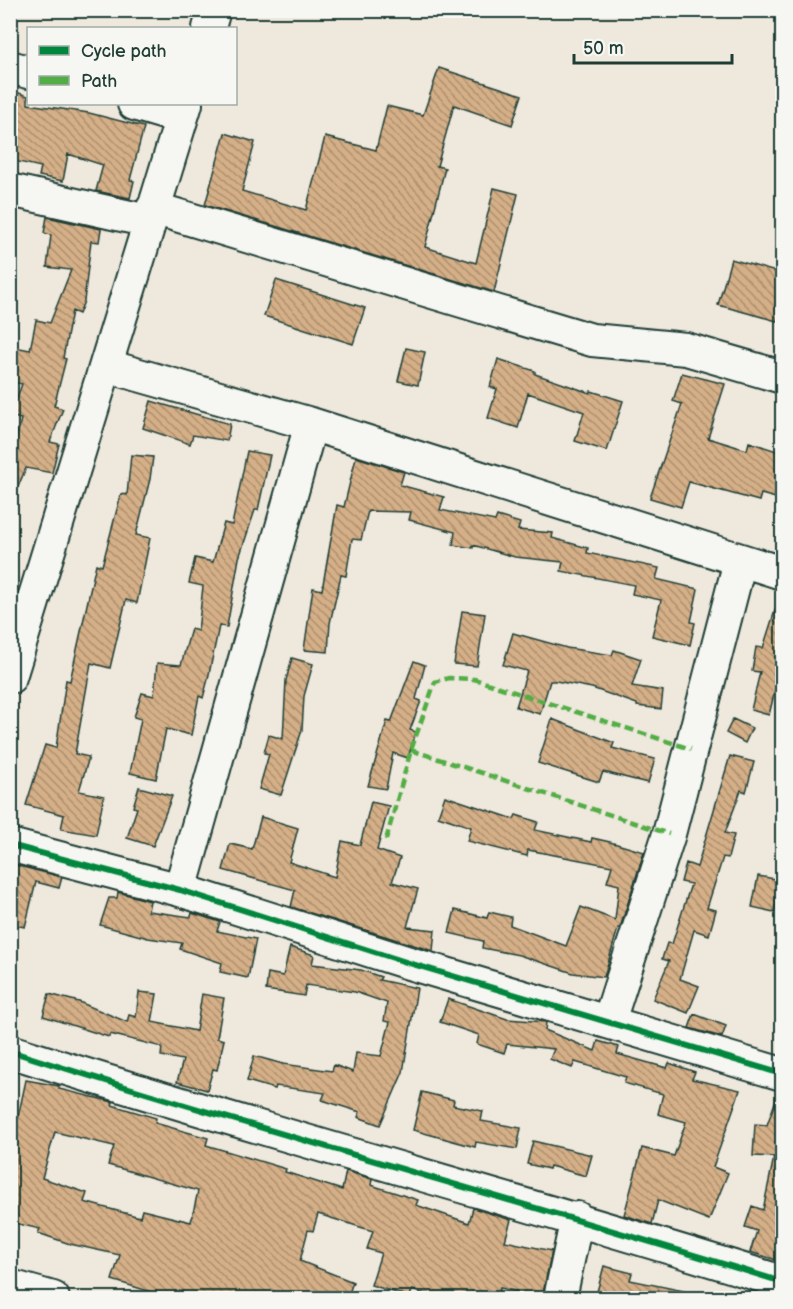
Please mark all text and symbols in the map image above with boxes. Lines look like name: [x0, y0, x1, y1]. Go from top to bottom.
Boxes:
legend: [27, 27, 237, 105]
scale bar: [574, 27, 732, 65]
text: 50 m: [583, 38, 624, 59]
text: Cycle path: [81, 41, 167, 62]
text: Path: [81, 71, 117, 92]

